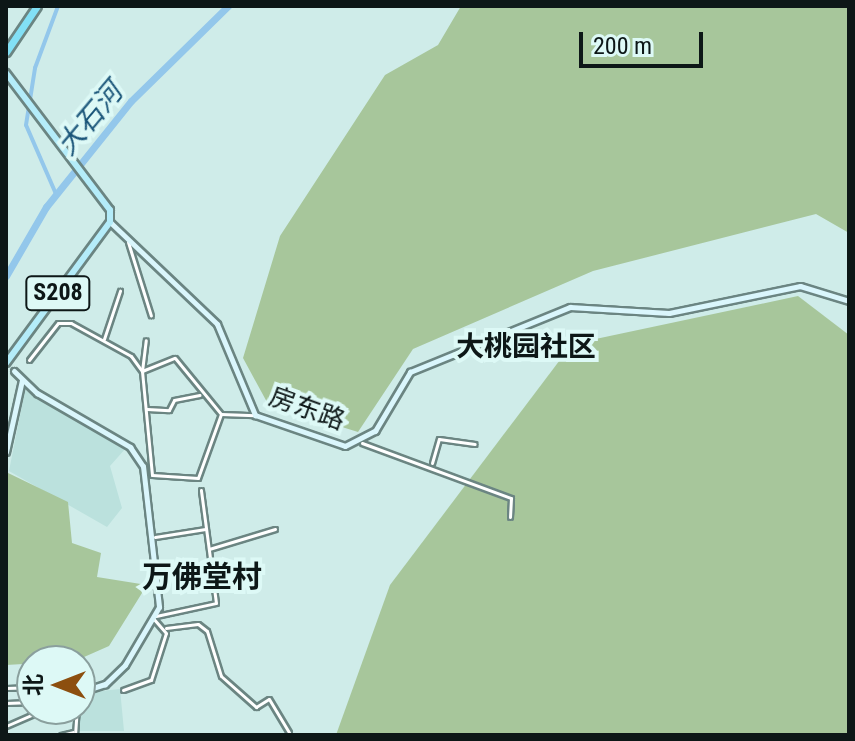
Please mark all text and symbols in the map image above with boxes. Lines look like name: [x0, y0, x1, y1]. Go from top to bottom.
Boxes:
scale bar: [583, 16, 707, 66]
text: 200 m: [593, 32, 652, 60]
water label: 大石河: [50, 76, 130, 162]
road number: S208: [24, 273, 92, 313]
district label: 大桃园社区: [456, 330, 596, 364]
street label: 房东路: [265, 381, 349, 437]
district label: 万佛堂村: [142, 559, 262, 595]
north arrow: [16, 645, 96, 725]
text: 北: [21, 674, 46, 696]

